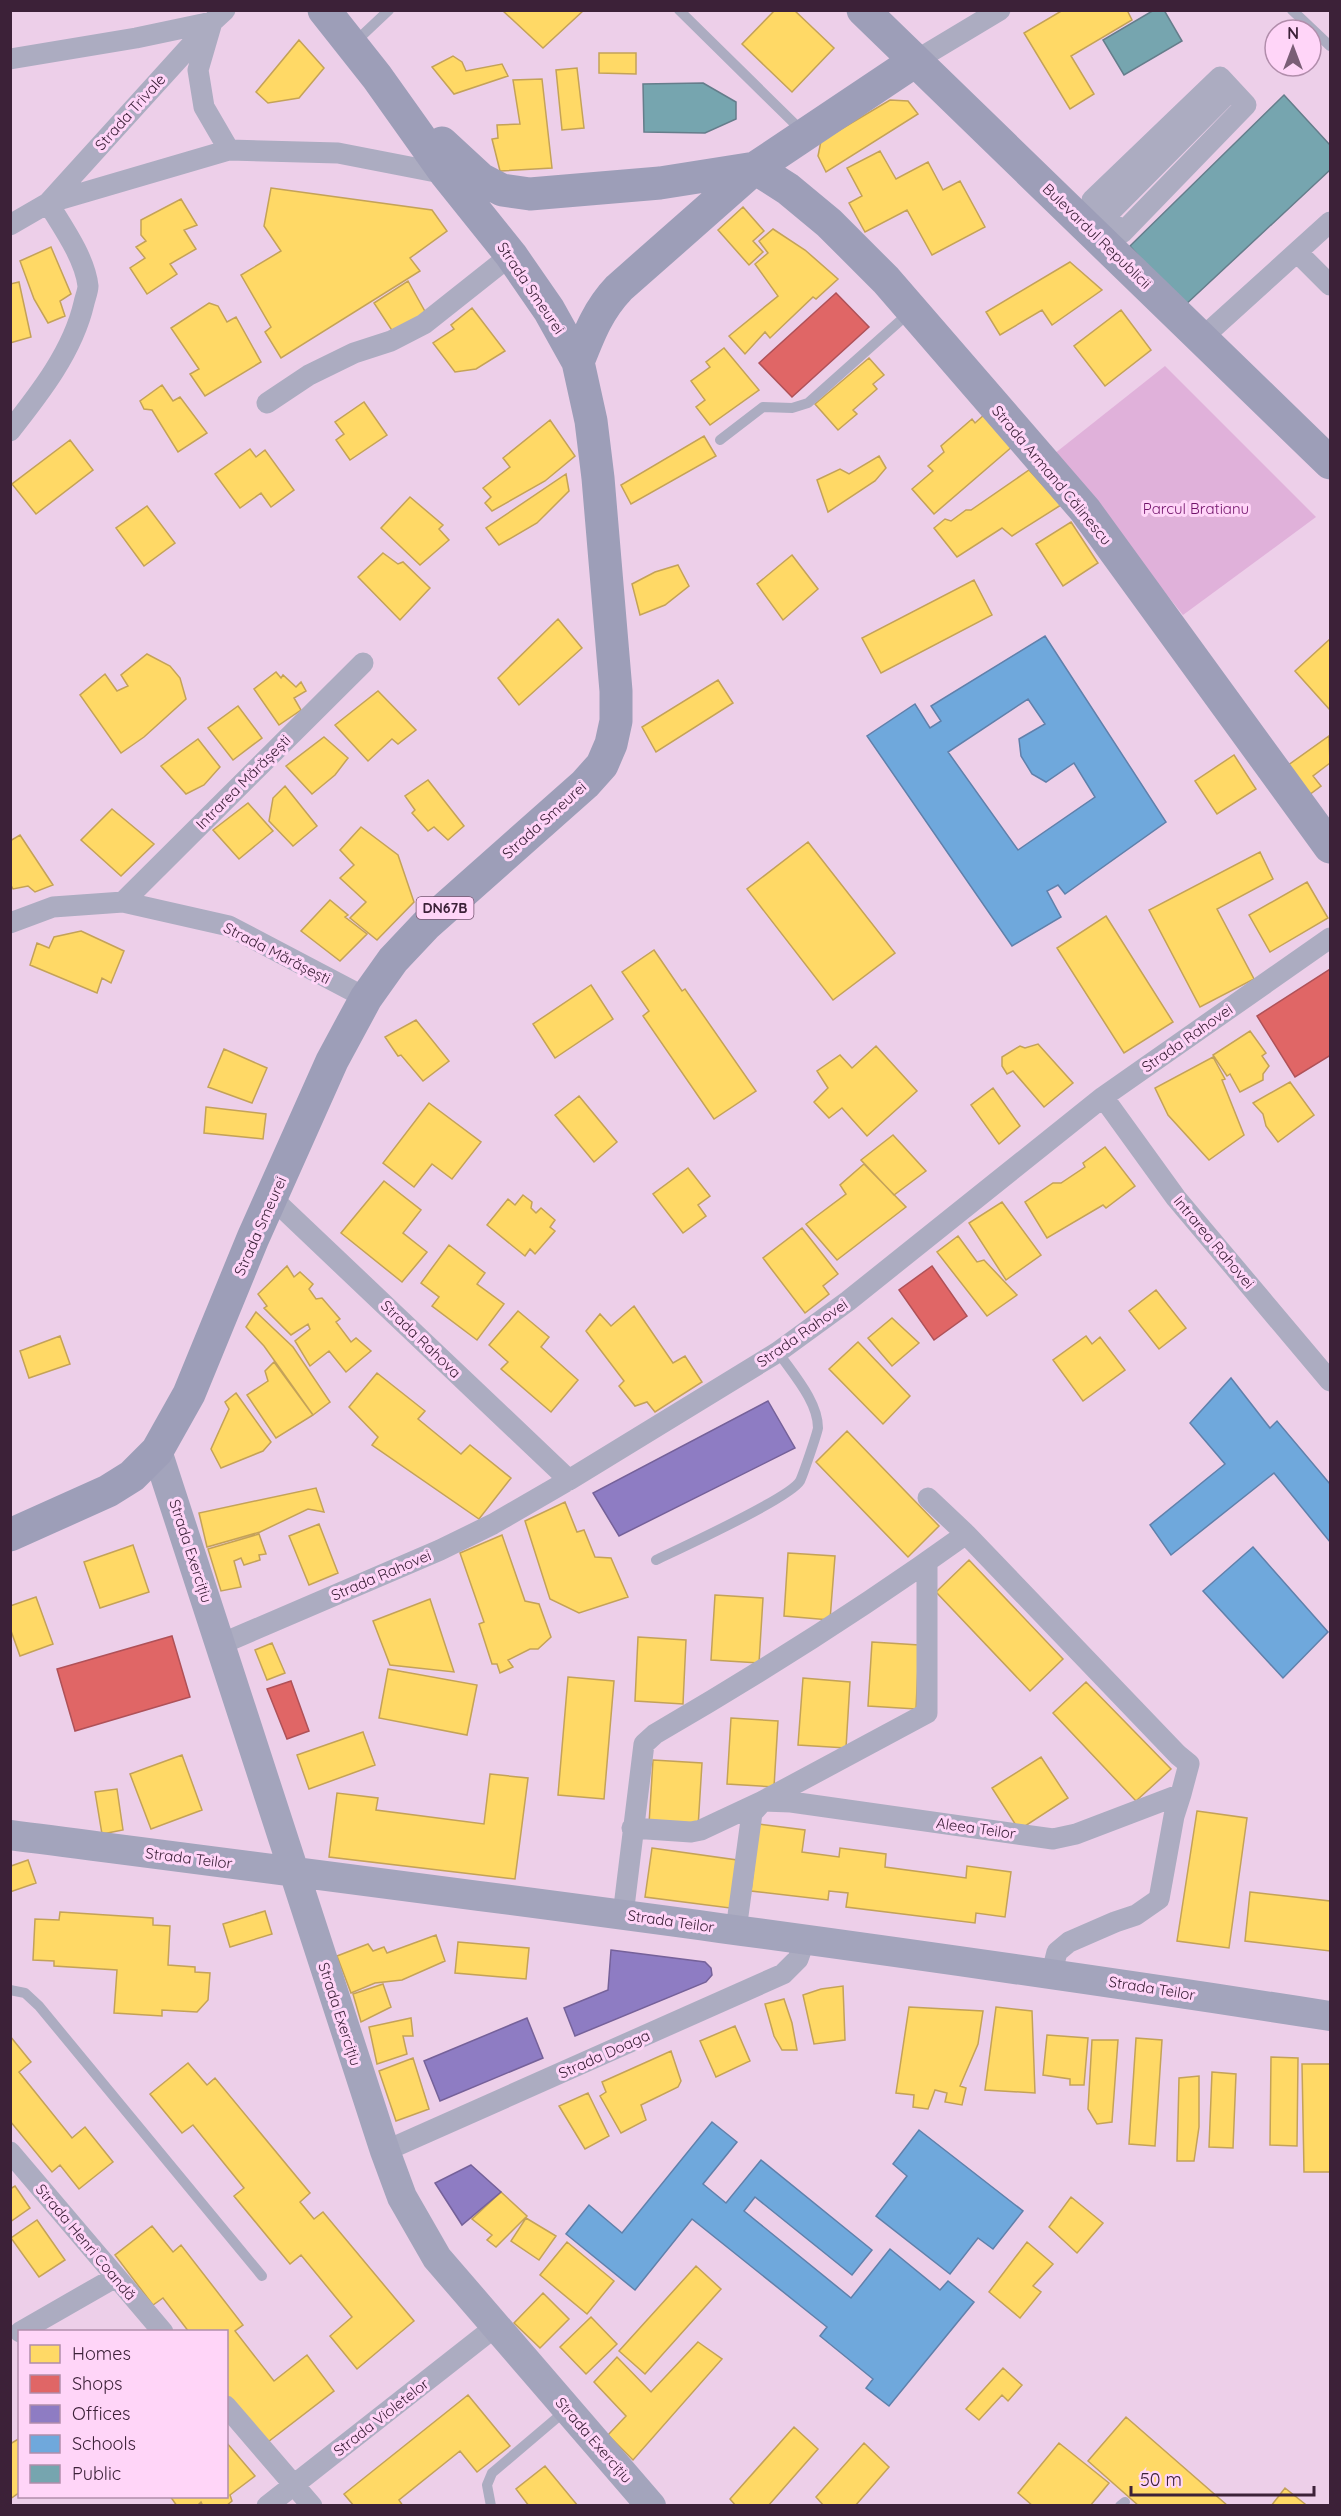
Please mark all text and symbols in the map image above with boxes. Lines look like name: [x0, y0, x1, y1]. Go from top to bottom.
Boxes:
north arrow: [1263, 18, 1323, 78]
text: N: [1287, 23, 1299, 43]
street label: Strada Trivale: [91, 70, 169, 154]
street label: Bulevardul Republicii: [1039, 179, 1155, 293]
street label: Strada Smeurei: [493, 238, 569, 338]
street label: Strada Armand Călinescu: [988, 401, 1116, 549]
park label: Parcul Bratianu: [1143, 499, 1249, 518]
street label: Intrarea Mărășești: [192, 731, 294, 833]
street label: Strada Smeurei: [498, 777, 590, 863]
road number: DN67B: [416, 897, 474, 919]
street label: Strada Mărășești: [220, 918, 334, 988]
street label: Strada Rahovei: [1138, 1000, 1236, 1076]
street label: Strada Smeurei: [230, 1173, 290, 1279]
street label: Intrarea Rahovei: [1170, 1192, 1258, 1292]
street label: Strada Rahovei: [753, 1295, 851, 1371]
street label: Strada Rahova: [377, 1296, 465, 1382]
street label: Strada Exercițiu: [165, 1497, 217, 1605]
street label: Strada Rahovei: [328, 1545, 434, 1605]
street label: Aleea Teilor: [935, 1813, 1017, 1843]
street label: Strada Teilor: [144, 1843, 234, 1873]
street label: Strada Teilor: [626, 1905, 716, 1937]
street label: Strada Exercițiu: [314, 1960, 366, 2068]
street label: Strada Teilor: [1107, 1972, 1197, 2004]
street label: Strada Doaga: [555, 2025, 653, 2083]
street label: Strada Henri Coandă: [32, 2180, 140, 2304]
legend: [18, 2330, 228, 2498]
text: Homes: [72, 2342, 131, 2365]
text: Shops: [72, 2372, 123, 2395]
street label: Strada Violetelor: [329, 2374, 433, 2460]
street label: Strada Exercițiu: [551, 2393, 637, 2487]
text: Offices: [72, 2402, 131, 2425]
text: Schools: [72, 2432, 136, 2455]
scale bar: [1131, 2459, 1314, 2497]
text: Public: [72, 2462, 121, 2485]
text: 50 m: [1140, 2468, 1182, 2491]

